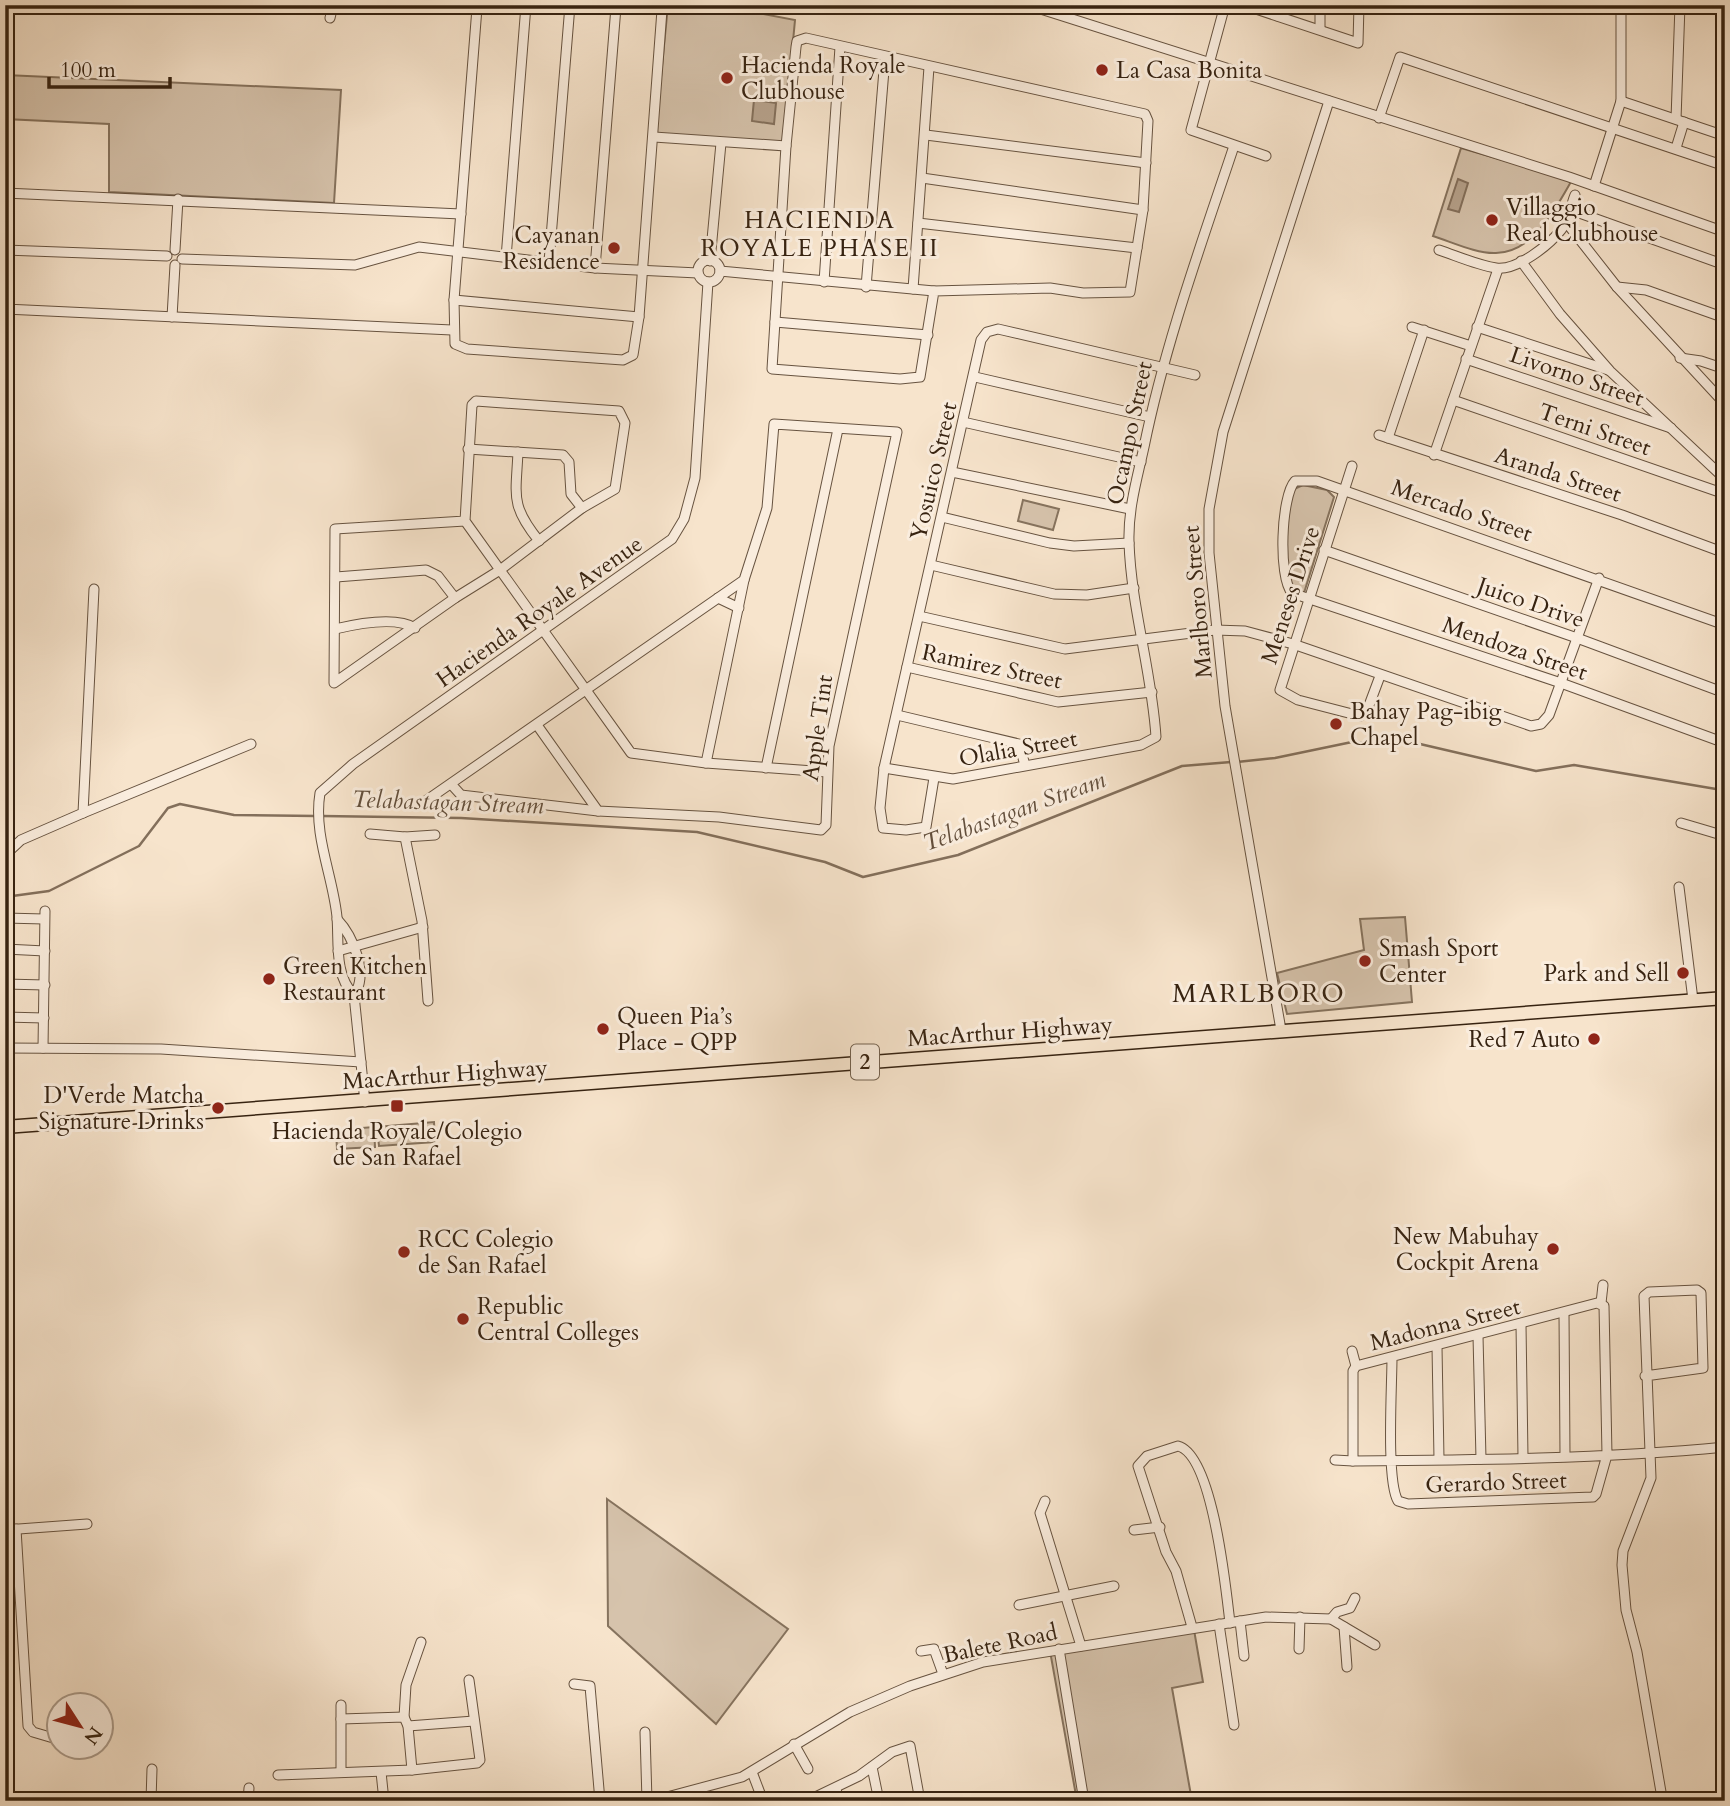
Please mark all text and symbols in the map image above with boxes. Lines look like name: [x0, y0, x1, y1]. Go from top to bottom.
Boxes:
scale bar: [49, 46, 170, 90]
place label: Hacienda Royale Clubhouse: [741, 50, 906, 107]
place label: La Casa Bonita: [1116, 55, 1262, 86]
text: 100 m: [60, 56, 116, 85]
marker: La Casa Bonita: [1094, 62, 1110, 78]
marker: Hacienda Royale Clubhouse: [719, 70, 735, 86]
place label: Villaggio Real Clubhouse: [1506, 192, 1659, 249]
district label: HACIENDA ROYALE PHASE II: [700, 204, 940, 265]
marker: Villaggio Real Clubhouse: [1484, 212, 1500, 228]
place label: Cayanan Residence: [503, 220, 600, 277]
marker: Cayanan Residence: [606, 240, 622, 256]
street label: Livorno Street: [1506, 339, 1648, 414]
street label: Ocampo Street: [1099, 358, 1160, 508]
street label: Terni Street: [1535, 396, 1655, 463]
street label: Yosuico Street: [903, 399, 964, 543]
street label: Aranda Street: [1491, 439, 1625, 510]
street label: Mercado Street: [1387, 472, 1536, 549]
street label: Meneses Drive: [1254, 522, 1327, 668]
street label: Marlboro Street: [1175, 524, 1220, 679]
street label: Hacienda Royale Avenue: [430, 528, 649, 695]
street label: Juico Drive: [1470, 569, 1589, 635]
street label: Mendoza Street: [1438, 609, 1592, 688]
street label: Ramirez Street: [919, 637, 1065, 696]
street label: Apple Tint: [795, 673, 840, 783]
place label: Bahay Pag-ibig Chapel: [1350, 696, 1501, 753]
marker: Bahay Pag-ibig Chapel: [1328, 716, 1344, 732]
street label: Olalia Street: [957, 723, 1080, 774]
water label: Telabastagan Stream: [918, 763, 1110, 860]
water label: Telabastagan Stream: [351, 783, 545, 822]
place label: Smash Sport Center: [1379, 933, 1498, 990]
place label: Green Kitchen Restaurant: [283, 951, 427, 1008]
marker: Smash Sport Center: [1357, 953, 1373, 969]
place label: Park and Sell: [1543, 958, 1669, 989]
marker: Park and Sell: [1675, 965, 1691, 981]
marker: Green Kitchen Restaurant: [261, 971, 277, 987]
district label: MARLBORO: [1172, 976, 1346, 1011]
place label: Queen Pia’s Place - QPP: [617, 1001, 737, 1058]
street label: MacArthur Highway: [906, 1009, 1114, 1054]
marker: Queen Pia’s Place - QPP: [595, 1021, 611, 1037]
place label: Red 7 Auto: [1469, 1024, 1580, 1055]
marker: Red 7 Auto: [1586, 1031, 1602, 1047]
road number: 2: [851, 1044, 879, 1080]
street label: MacArthur Highway: [341, 1052, 549, 1097]
place label: D'Verde Matcha Signature Drinks: [39, 1080, 204, 1137]
marker: Hacienda Royale/Colegio de San Rafael: [389, 1098, 405, 1114]
marker: D'Verde Matcha Signature Drinks: [210, 1100, 226, 1116]
place label: Hacienda Royale/Colegio de San Rafael: [272, 1116, 522, 1173]
place label: New Mabuhay Cockpit Arena: [1393, 1221, 1539, 1278]
place label: RCC Colegio de San Rafael: [418, 1224, 553, 1281]
marker: New Mabuhay Cockpit Arena: [1545, 1241, 1561, 1257]
marker: RCC Colegio de San Rafael: [396, 1244, 412, 1260]
place label: Republic Central Colleges: [477, 1291, 639, 1348]
street label: Madonna Street: [1367, 1291, 1524, 1358]
marker: Republic Central Colleges: [455, 1311, 471, 1327]
street label: Gerardo Street: [1425, 1465, 1567, 1500]
street label: Balete Road: [940, 1616, 1061, 1671]
north arrow: [46, 1690, 116, 1760]
text: N: [77, 1721, 108, 1750]

